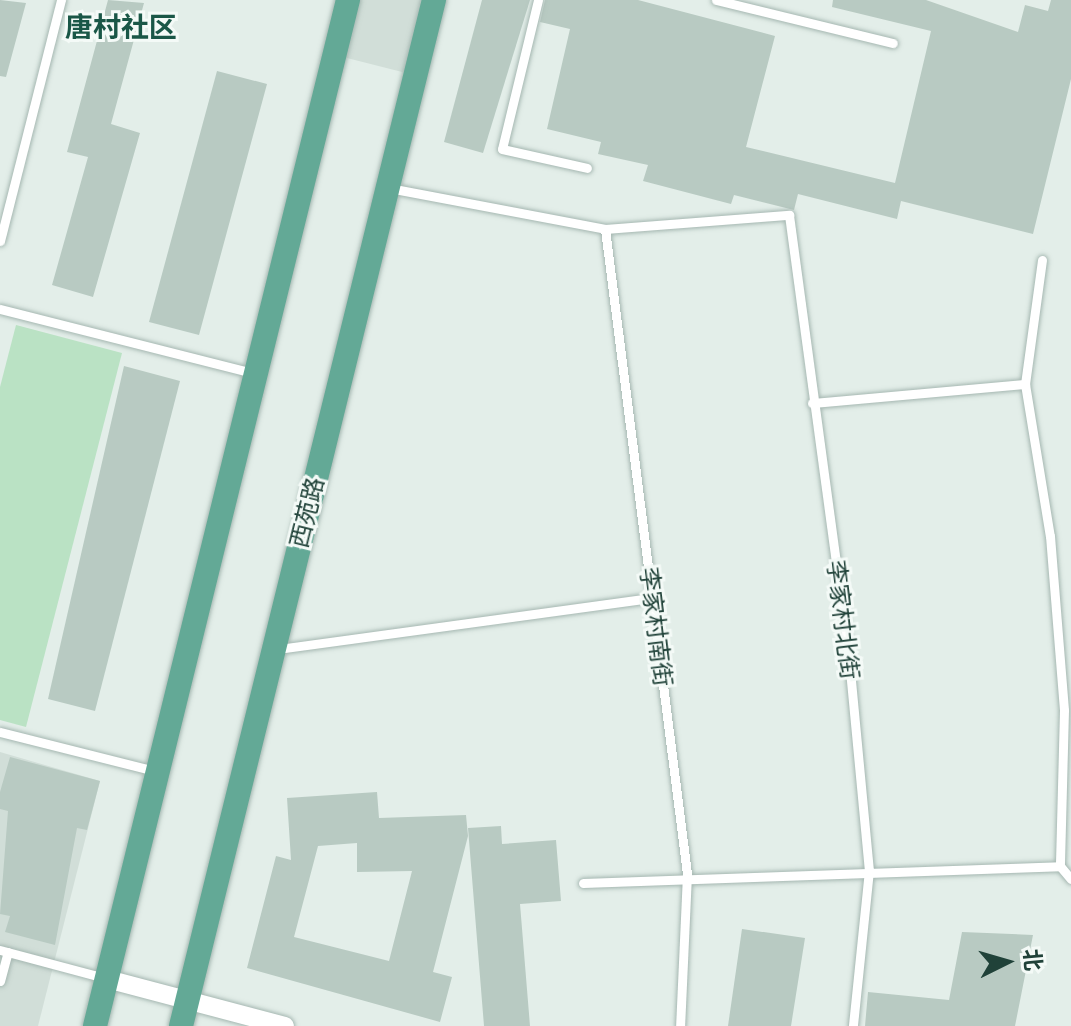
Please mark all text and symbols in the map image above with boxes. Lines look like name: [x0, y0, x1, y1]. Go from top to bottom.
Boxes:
district label: 唐村社区: [65, 12, 177, 46]
street label: 西苑路: [285, 475, 331, 551]
street label: 李家村北街: [820, 559, 864, 681]
street label: 李家村南街: [633, 566, 677, 688]
north arrow: [967, 922, 1047, 1002]
text: 北: [1017, 948, 1046, 972]

